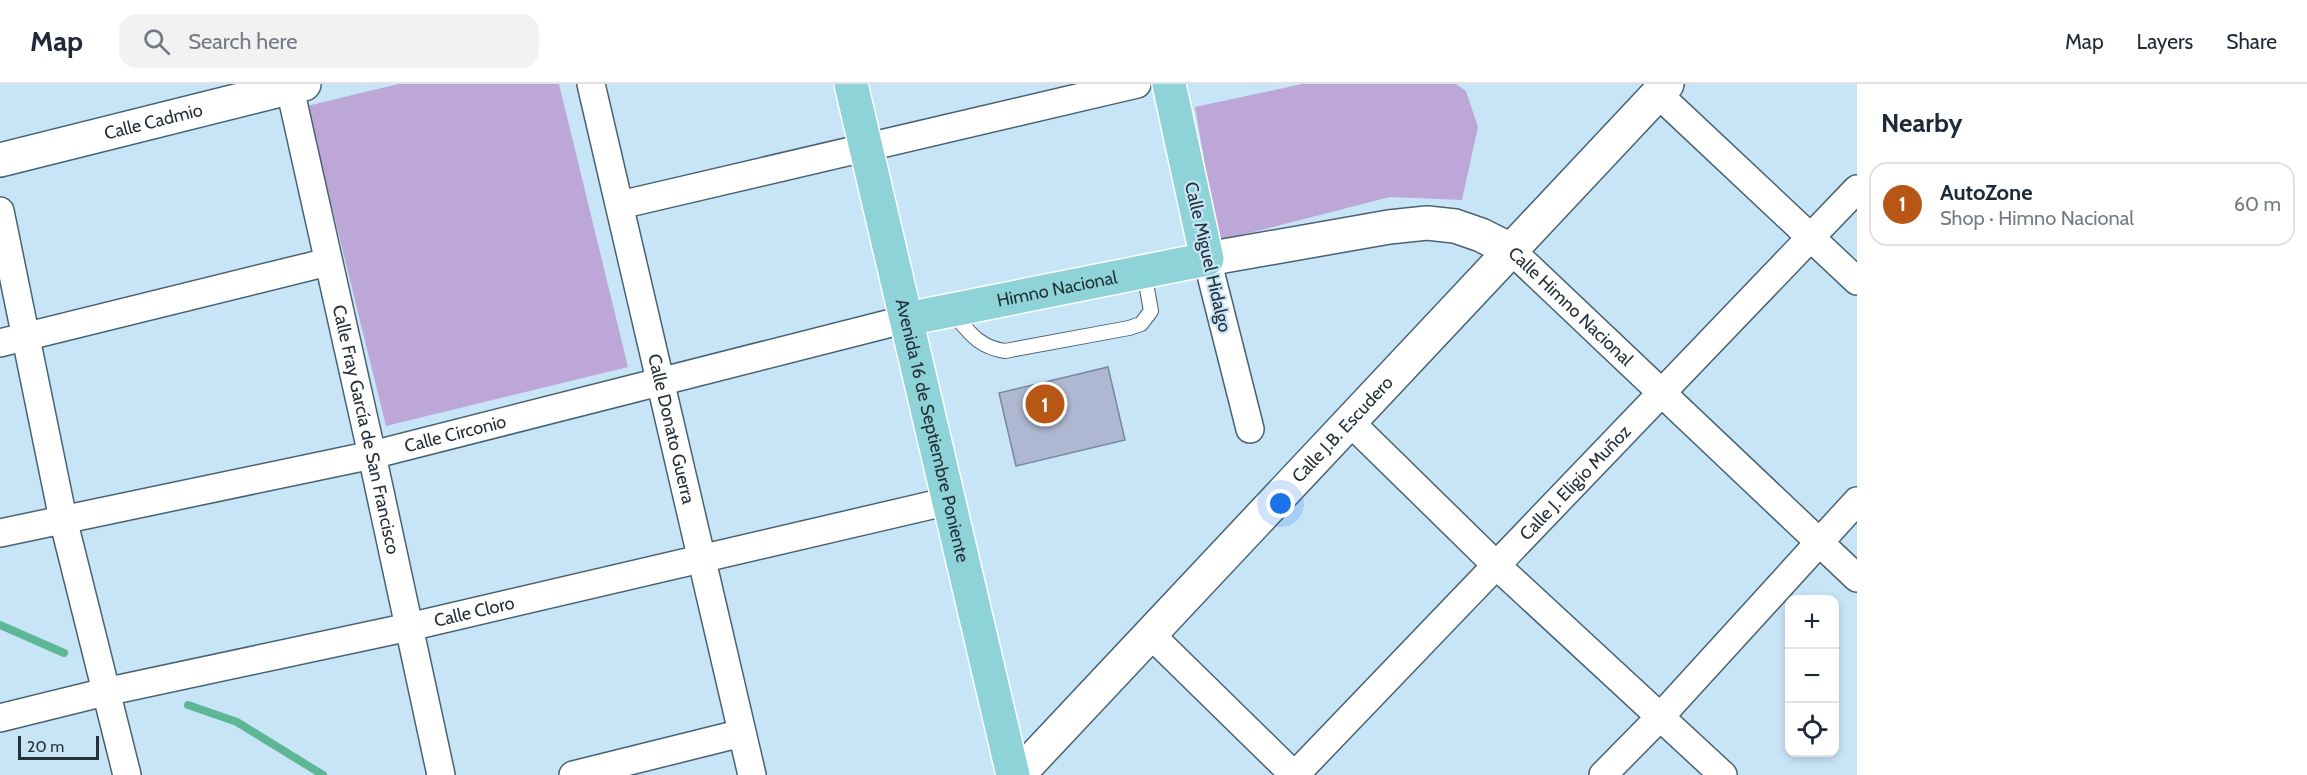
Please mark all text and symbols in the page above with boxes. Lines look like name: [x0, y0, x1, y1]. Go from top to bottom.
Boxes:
search box: [119, 14, 539, 68]
text: Map: [30, 24, 83, 58]
icon: search: [140, 25, 173, 58]
text: Search here: [188, 28, 297, 55]
text: Map: [2065, 29, 2104, 54]
text: Layers: [2137, 29, 2193, 54]
text: Share: [2226, 29, 2277, 54]
street label: Calle Cadmio: [102, 99, 205, 145]
text: Nearby: [1881, 107, 1962, 139]
text: AutoZone: [1940, 179, 2033, 206]
street label: Calle Miguel Hidalgo: [1180, 180, 1236, 334]
text: 1: [1899, 192, 1906, 216]
text: 60 m: [2234, 192, 2281, 216]
text: Shop · Himno Nacional: [1940, 206, 2134, 230]
street label: Calle Himno Nacional: [1504, 242, 1638, 371]
street label: Himno Nacional: [995, 266, 1120, 312]
street label: Avenida 16 de Septiembre Poniente: [891, 297, 974, 565]
street label: Calle Fray García de San Francisco: [328, 303, 404, 556]
street label: Calle Donato Guerra: [643, 352, 700, 506]
street label: Calle J.B. Escudero: [1287, 372, 1398, 487]
pin: 1: [1026, 382, 1064, 426]
street label: Calle Circonio: [402, 410, 509, 457]
street label: Calle J. Eligio Muñoz: [1515, 420, 1636, 545]
your location: [1266, 489, 1295, 518]
street label: Calle Cloro: [432, 592, 517, 632]
map controls: [1785, 595, 1839, 757]
button: +: [1785, 595, 1839, 649]
button: −: [1785, 649, 1839, 703]
button: locate: [1785, 703, 1839, 757]
scale bar: [18, 733, 99, 760]
text: 20 m: [27, 737, 64, 756]

